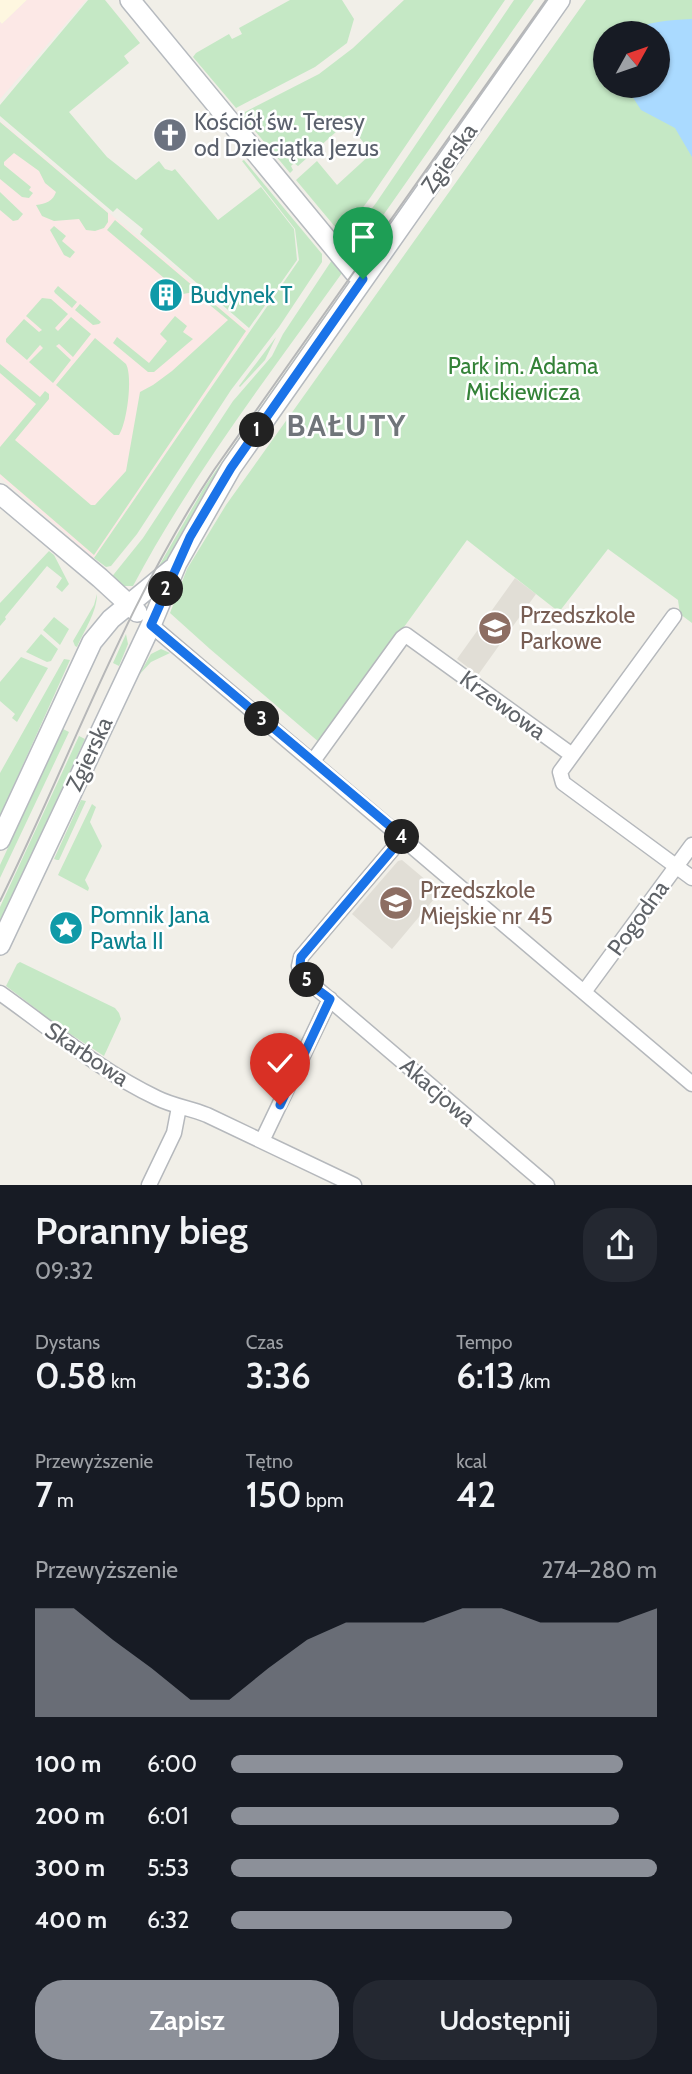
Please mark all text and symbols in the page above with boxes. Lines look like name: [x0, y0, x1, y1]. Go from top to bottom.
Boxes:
north arrow: [593, 21, 670, 98]
map controls: [593, 21, 670, 98]
place label: Kościół św. Teresy od Dzieciątka Jezus: [194, 108, 379, 162]
church icon: Kościół św. Teresy od Dzieciątka Jezus: [151, 116, 189, 154]
street label: Zgierska: [415, 118, 483, 198]
pin: [333, 207, 393, 279]
icon: arrive: [344, 218, 382, 256]
building icon: Budynek T: [147, 276, 185, 314]
place label: Budynek T: [190, 281, 292, 309]
park label: Park im. Adama Mickiewicza: [448, 352, 598, 406]
district label: BAŁUTY: [287, 407, 407, 444]
pin: 1: [240, 412, 274, 448]
text: 1: [253, 418, 260, 441]
pin: 2: [148, 572, 184, 606]
text: 2: [160, 577, 171, 600]
place label: Przedszkole Parkowe: [520, 601, 635, 655]
school or university icon: Przedszkole Parkowe: [476, 609, 514, 647]
street label: Krzewowa: [455, 664, 551, 746]
pin: 3: [244, 702, 280, 736]
text: 3: [256, 707, 267, 730]
street label: Zgierska: [60, 712, 118, 796]
pin: 4: [384, 820, 420, 854]
text: 4: [396, 825, 407, 848]
street label: Pogodna: [601, 875, 675, 961]
place label: Przedszkole Miejskie nr 45: [420, 876, 553, 930]
school or university icon: Przedszkole Miejskie nr 45: [377, 884, 415, 922]
place label: Pomnik Jana Pawła II: [90, 901, 209, 955]
place icon: Pomnik Jana Pawła II: [47, 909, 85, 947]
pin: 5: [290, 962, 324, 998]
text: 5: [301, 968, 312, 991]
street label: Skarbowa: [40, 1016, 134, 1092]
pin: [250, 1033, 310, 1105]
icon: check: [261, 1044, 299, 1082]
street label: Akacjowa: [395, 1052, 481, 1132]
text: Poranny bieg: [35, 1207, 248, 1254]
button: share: [583, 1208, 657, 1282]
text: 09:32: [35, 1257, 93, 1285]
text: Dystans: [35, 1331, 100, 1354]
text: Czas: [246, 1331, 283, 1354]
text: Tempo: [456, 1331, 512, 1354]
text: 0.58: [35, 1354, 107, 1397]
text: 3:36: [246, 1354, 311, 1397]
text: 6:13: [456, 1354, 515, 1397]
text: km: [107, 1370, 136, 1393]
text: /km: [515, 1370, 551, 1393]
text: Przewyższenie: [35, 1450, 153, 1473]
text: Tętno: [246, 1450, 293, 1473]
text: kcal: [456, 1450, 487, 1473]
text: 7: [35, 1473, 53, 1516]
text: 150: [246, 1473, 301, 1516]
text: 42: [456, 1473, 496, 1516]
text: m: [53, 1489, 74, 1512]
text: bpm: [301, 1489, 344, 1512]
text: Przewyższenie: [35, 1556, 178, 1584]
text: 274–280 m: [541, 1556, 657, 1584]
text: 100 m: [35, 1750, 101, 1778]
text: 6:00: [147, 1750, 197, 1778]
text: 200 m: [35, 1802, 105, 1830]
text: 6:01: [147, 1802, 188, 1830]
text: 300 m: [35, 1854, 105, 1882]
text: 5:53: [147, 1854, 189, 1882]
text: 400 m: [35, 1906, 107, 1934]
text: 6:32: [147, 1906, 189, 1934]
button: Zapisz: [35, 1980, 339, 2060]
button: Udostępnij: [353, 1980, 657, 2060]

